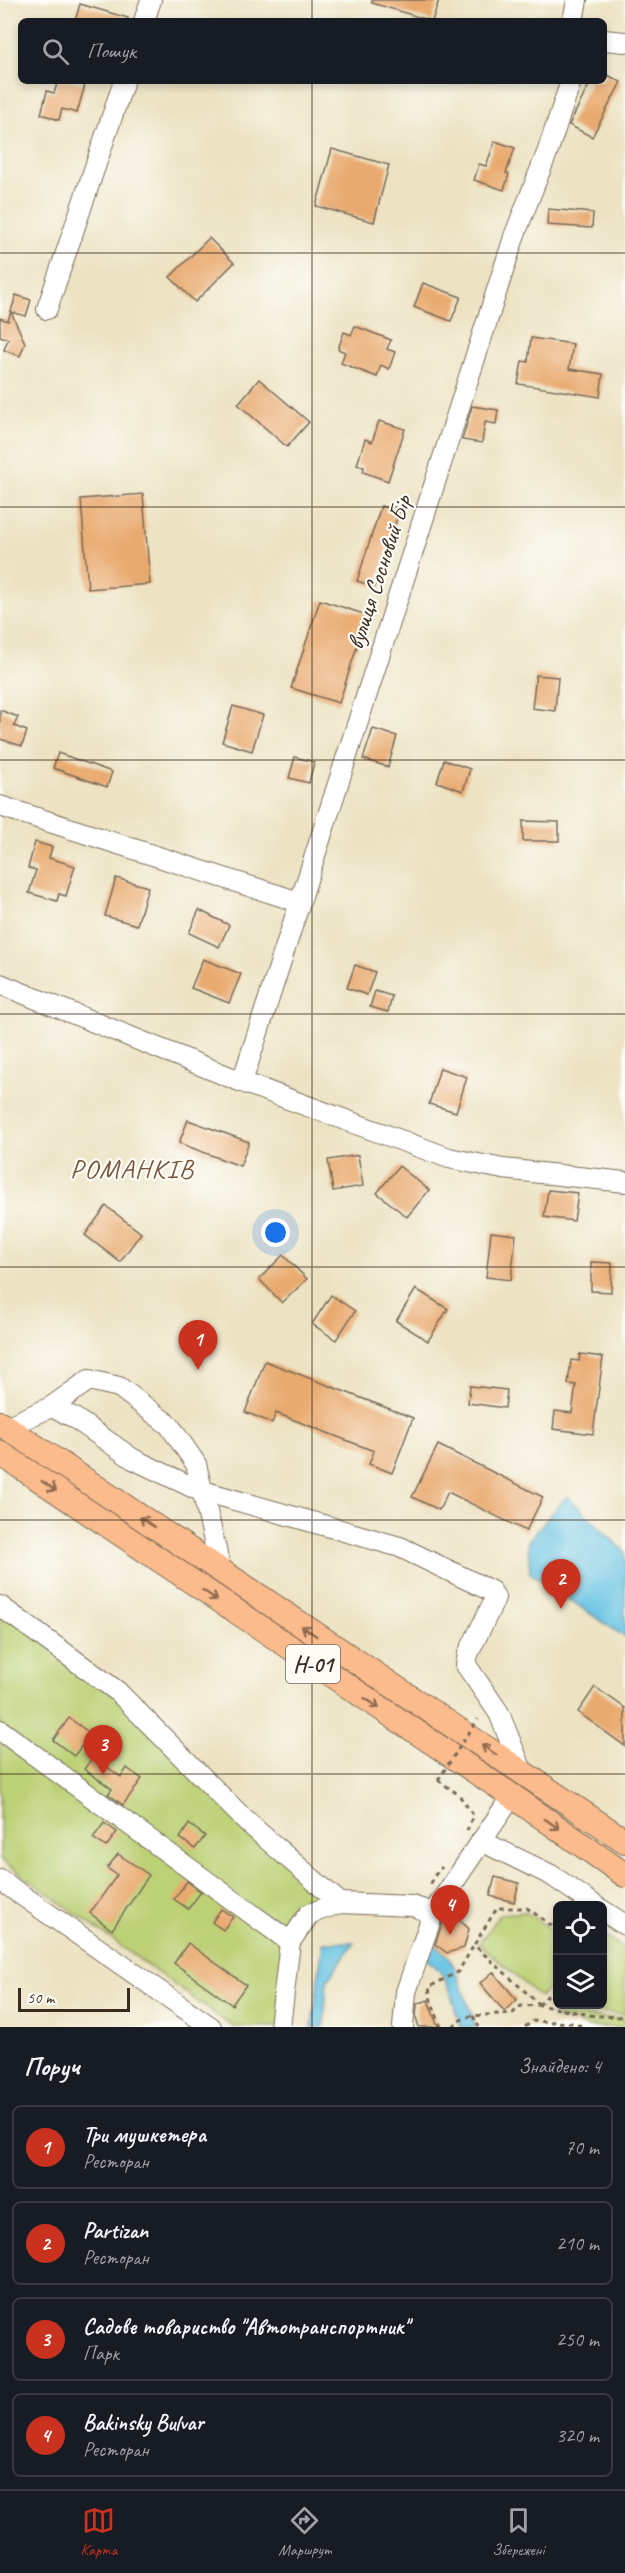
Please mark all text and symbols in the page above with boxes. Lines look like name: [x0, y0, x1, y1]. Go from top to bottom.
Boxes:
search box: [18, 18, 607, 84]
icon: search: [39, 35, 72, 68]
text: Пошук: [87, 37, 136, 65]
street label: вулиця Сосновий Бір: [340, 490, 418, 653]
district label: РОМАНКІВ: [70, 1152, 195, 1186]
your location: [261, 1218, 290, 1247]
pin: 1: [178, 1320, 218, 1370]
one-way arrow: [40, 1480, 56, 1492]
one-way arrow: [140, 1516, 156, 1528]
pin: 2: [542, 1560, 580, 1609]
one-way arrow: [201, 1589, 218, 1601]
one-way arrow: [302, 1625, 318, 1637]
road number: Н-01: [286, 1645, 340, 1683]
one-way arrow: [364, 1697, 380, 1709]
pin: 3: [84, 1726, 122, 1775]
one-way arrow: [481, 1744, 498, 1756]
one-way arrow: [543, 1818, 559, 1830]
pin: 4: [430, 1886, 470, 1935]
map controls: [553, 1901, 607, 2009]
button: locate: [553, 1901, 607, 1955]
button: layers: [553, 1955, 607, 2009]
scale bar: [18, 1985, 130, 2012]
text: 50 m: [27, 1988, 54, 2008]
text: Поруч: [24, 2050, 80, 2083]
text: Знайдено: 4: [519, 2054, 601, 2079]
text: Три мушкетера: [83, 2121, 206, 2149]
text: 1: [41, 2135, 50, 2160]
text: 70 m: [565, 2135, 599, 2160]
text: Ресторан: [83, 2149, 149, 2174]
text: Partizan: [83, 2217, 148, 2245]
text: 2: [41, 2231, 50, 2256]
text: 210 m: [556, 2231, 599, 2256]
text: Ресторан: [83, 2245, 149, 2270]
text: Садове товариство "Автотранспортник": [83, 2313, 409, 2341]
text: 3: [41, 2327, 50, 2352]
text: 250 m: [556, 2327, 599, 2352]
text: Парк: [83, 2341, 119, 2366]
text: Bakinsky Bulvar: [83, 2409, 204, 2437]
text: 4: [41, 2423, 50, 2448]
text: 320 m: [556, 2423, 599, 2448]
text: Ресторан: [83, 2437, 149, 2462]
tab: Карта: [81, 2504, 117, 2560]
tab: Маршрут: [278, 2504, 331, 2560]
tab: Збережені: [492, 2504, 544, 2560]

